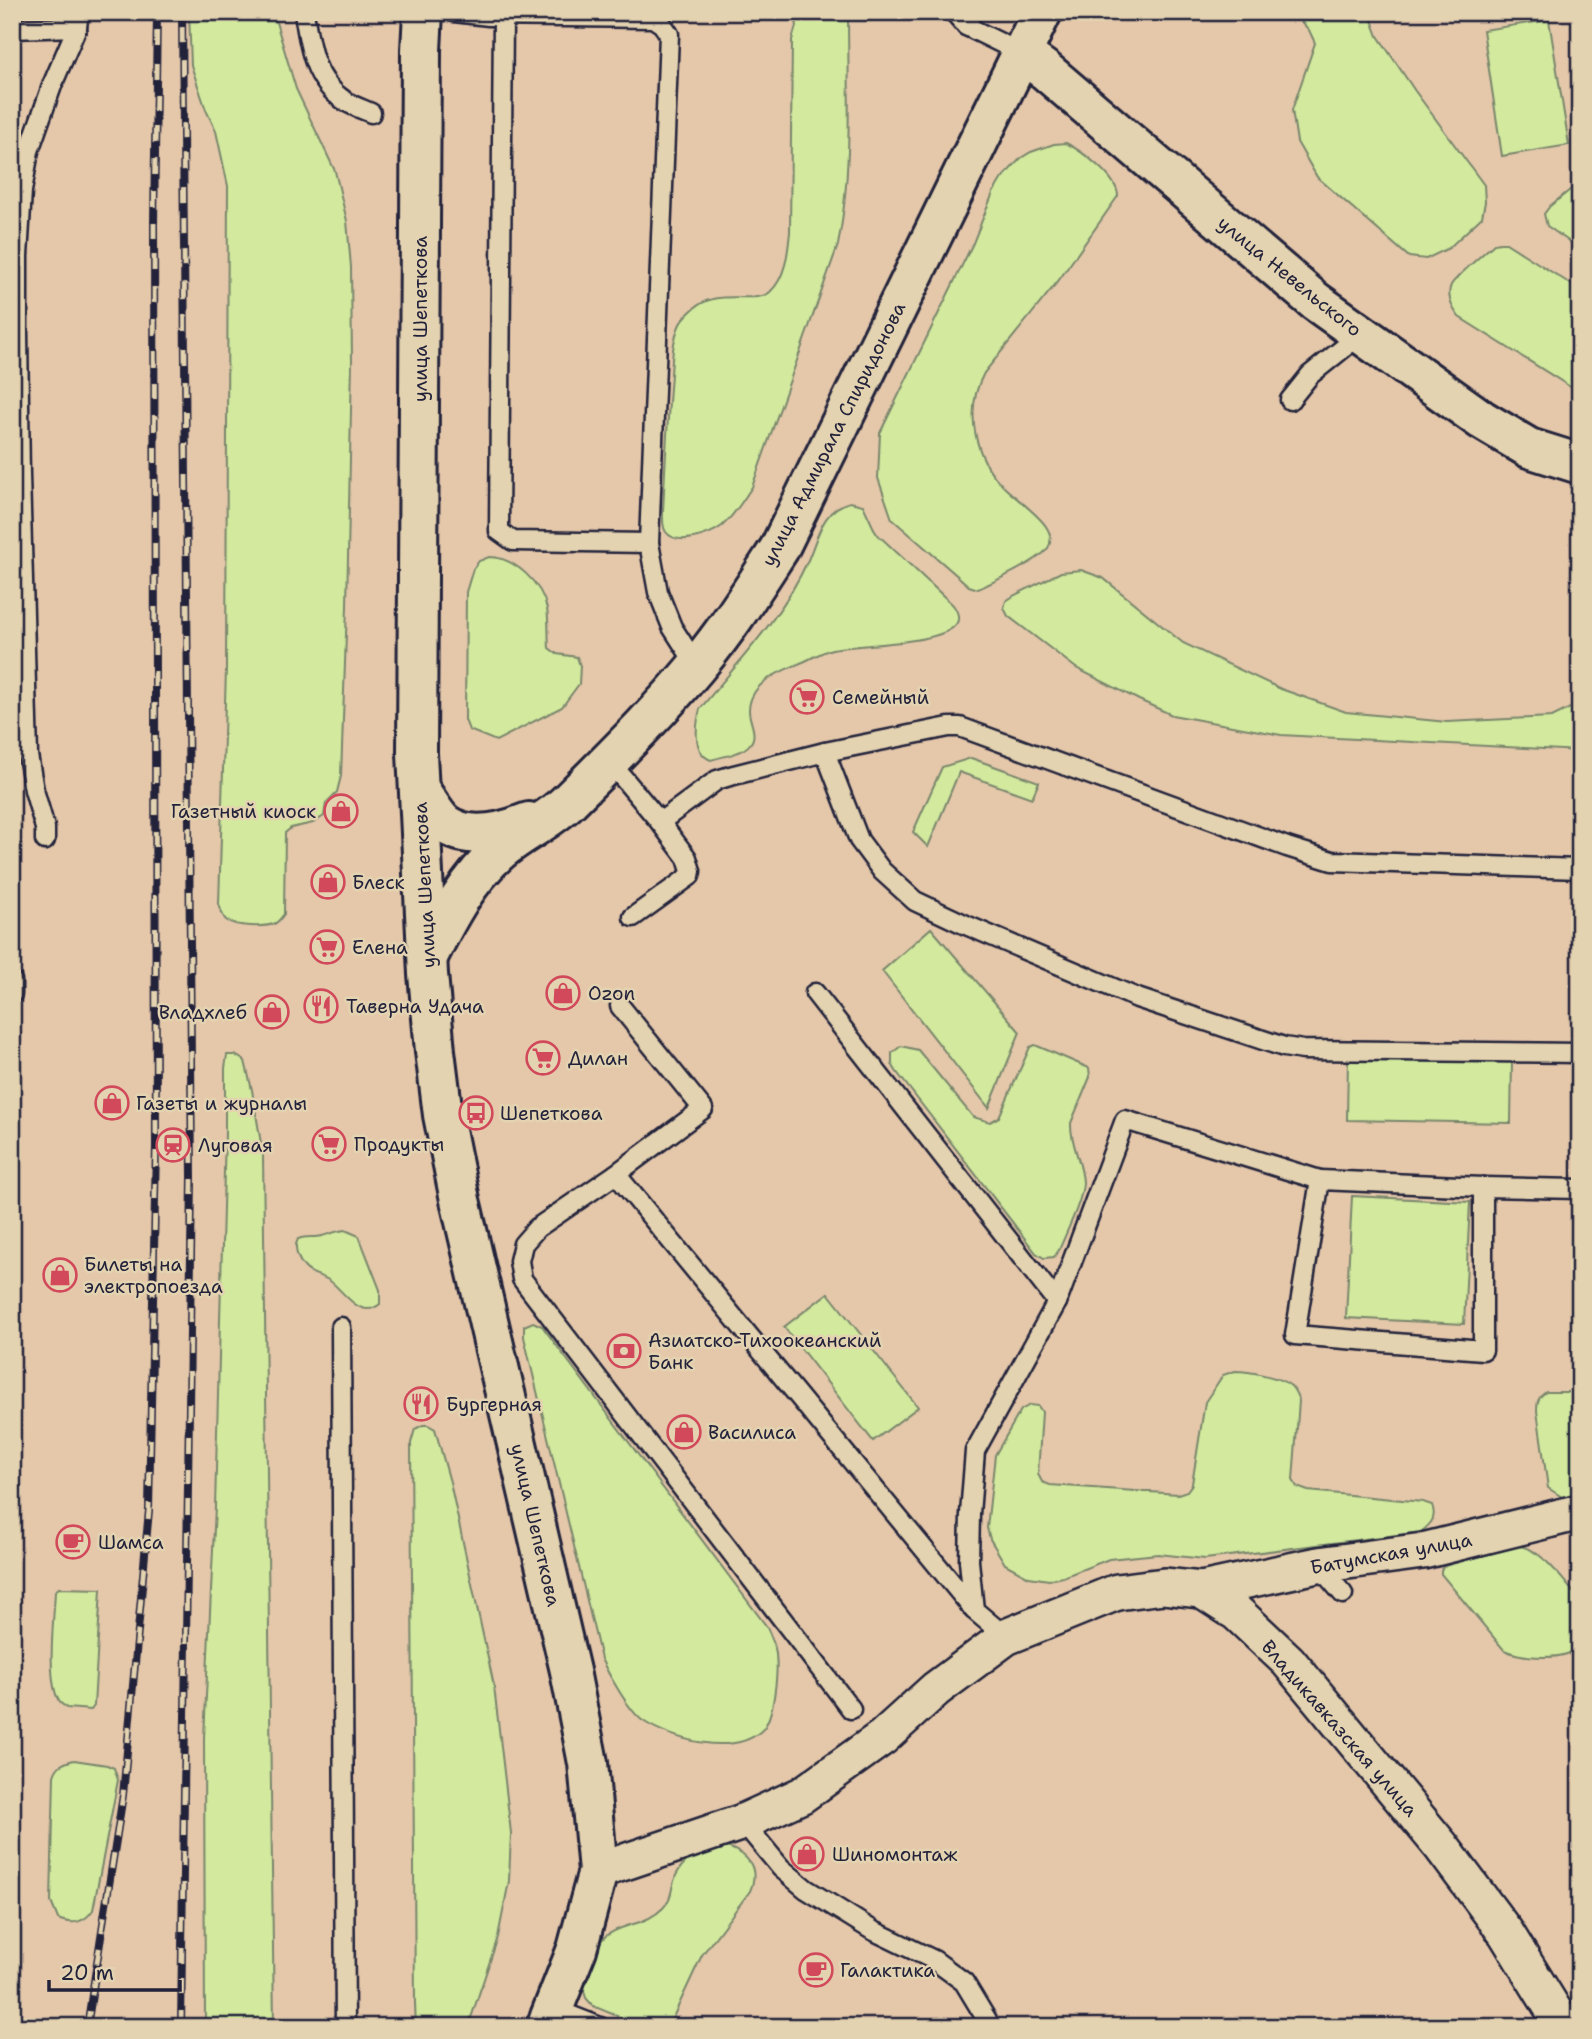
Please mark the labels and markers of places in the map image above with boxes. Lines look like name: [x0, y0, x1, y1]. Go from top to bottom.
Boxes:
supermarket icon: Семейный: [788, 678, 826, 716]
place label: Семейный: [832, 685, 929, 710]
shop icon: Газетный киоск: [322, 792, 360, 830]
place label: Газетный киоск: [171, 799, 316, 824]
shop icon: Блеск: [309, 863, 347, 901]
place label: Блеск: [352, 870, 405, 895]
supermarket icon: Елена: [308, 928, 346, 966]
place label: Елена: [352, 935, 408, 960]
shop icon: Ozon: [544, 974, 582, 1012]
place label: Ozon: [588, 981, 635, 1006]
restaurant icon: Таверна Удача: [302, 987, 340, 1025]
shop icon: Владхлеб: [253, 993, 291, 1031]
place label: Таверна Удача: [346, 994, 484, 1019]
place label: Владхлеб: [159, 1000, 247, 1025]
supermarket icon: Дилан: [524, 1039, 562, 1077]
place label: Дилан: [568, 1046, 628, 1071]
shop icon: Газеты и журналы: [93, 1084, 131, 1122]
place label: Газеты и журналы: [136, 1091, 307, 1116]
bus stop icon: Шепеткова: [457, 1094, 495, 1132]
place label: Шепеткова: [500, 1101, 603, 1126]
supermarket icon: Продукты: [310, 1125, 348, 1163]
station icon: Луговая: [154, 1126, 192, 1164]
place label: Продукты: [354, 1132, 444, 1157]
place label: Луговая: [198, 1133, 273, 1158]
place label: Билеты на электропоезда: [84, 1252, 223, 1299]
shop icon: Билеты на электропоезда: [41, 1256, 79, 1294]
place label: Азиатско-Тихоокеанский Банк: [648, 1328, 881, 1375]
bank icon: Азиатско-Тихоокеанский Банк: [605, 1332, 643, 1370]
restaurant icon: Бургерная: [402, 1385, 440, 1423]
place label: Бургерная: [446, 1392, 542, 1417]
shop icon: Василиса: [665, 1413, 703, 1451]
place label: Василиса: [708, 1420, 796, 1445]
cafe icon: Шамса: [54, 1523, 92, 1561]
place label: Шамса: [98, 1530, 164, 1555]
shop icon: Шиномонтаж: [788, 1835, 826, 1873]
place label: Шиномонтаж: [832, 1842, 958, 1867]
cafe icon: Галактика: [797, 1951, 835, 1989]
place label: Галактика: [840, 1958, 935, 1983]

